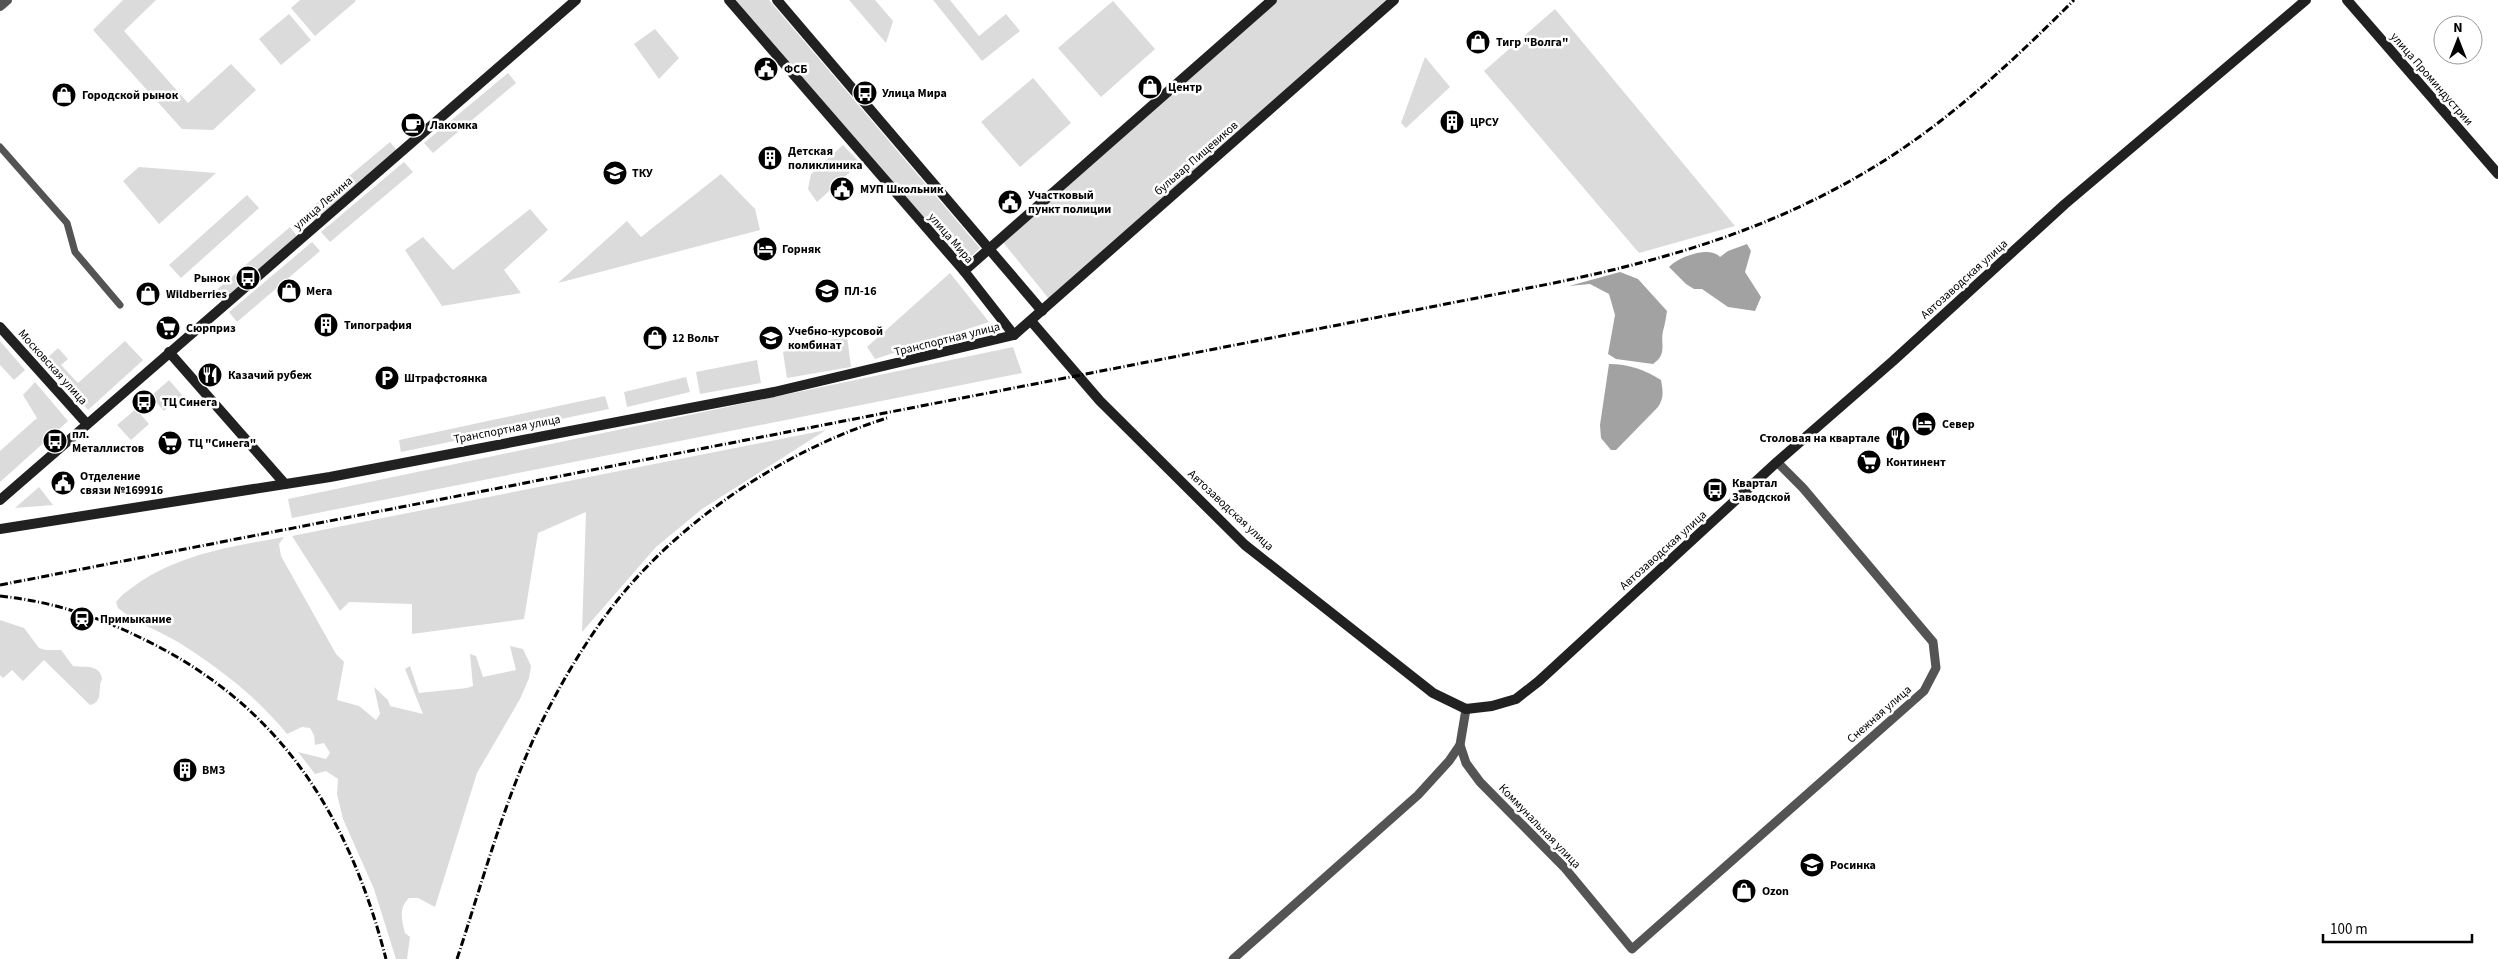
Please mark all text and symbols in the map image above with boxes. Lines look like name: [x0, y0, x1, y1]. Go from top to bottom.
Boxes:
north arrow: [2433, 15, 2483, 65]
text: N: [2453, 18, 2463, 38]
shop icon: Тигр "Волга": [1465, 29, 1491, 55]
street label: улица Проминдустрии: [2386, 29, 2477, 130]
place label: Тигр "Волга": [1496, 34, 1568, 51]
public building icon: ФСБ: [753, 56, 779, 82]
place label: ФСБ: [784, 61, 807, 78]
shop icon: Центр: [1137, 74, 1163, 100]
place label: Центр: [1168, 79, 1202, 96]
bus stop icon: Улица Мира: [852, 80, 878, 106]
shop icon: Городской рынок: [51, 82, 77, 108]
place label: Улица Мира: [882, 85, 947, 102]
place label: Городской рынок: [82, 87, 179, 104]
building icon: ЦРСУ: [1439, 109, 1465, 135]
cafe icon: Лакомка: [400, 112, 426, 138]
place label: ЦРСУ: [1470, 114, 1499, 131]
place label: Лакомка: [429, 117, 478, 134]
street label: бульвар Пищевиков: [1151, 117, 1242, 200]
place label: Детская поликлиника: [788, 143, 863, 174]
building icon: Детская поликлиника: [757, 145, 783, 171]
school or university icon: ТКУ: [602, 160, 628, 186]
place label: ТКУ: [632, 165, 653, 182]
street label: улица Ленина: [290, 173, 357, 234]
public building icon: МУП Школьник: [829, 176, 855, 202]
place label: МУП Школьник: [860, 181, 944, 198]
place label: Участковый пункт полиции: [1028, 187, 1111, 218]
public building icon: Участковый пункт полиции: [997, 189, 1023, 215]
street label: улица Мира: [924, 209, 977, 267]
hotel icon: Горняк: [752, 236, 778, 262]
street label: Автозаводская улица: [1917, 236, 2012, 323]
place label: Горняк: [782, 241, 821, 258]
bus stop icon: Рынок: [235, 265, 261, 291]
place label: Рынок: [194, 270, 230, 287]
shop icon: Мега: [276, 278, 302, 304]
school or university icon: ПЛ-16: [814, 278, 840, 304]
shop icon: Wildberries: [135, 281, 161, 307]
place label: Мега: [306, 283, 332, 300]
place label: ПЛ-16: [844, 283, 877, 300]
place label: Wildberries: [166, 286, 227, 303]
building icon: Типография: [313, 312, 339, 338]
supermarket icon: Сюрприз: [155, 315, 181, 341]
place label: Типография: [344, 317, 412, 334]
street label: Транспортная улица: [892, 318, 1002, 361]
place label: Сюрприз: [186, 320, 236, 337]
place label: Учебно-курсовой комбинат: [788, 323, 883, 354]
shop icon: 12 Вольт: [642, 325, 668, 351]
school or university icon: Учебно-курсовой комбинат: [758, 325, 784, 351]
street label: Московская улица: [14, 326, 91, 409]
place label: 12 Вольт: [672, 330, 719, 347]
restaurant icon: Казачий рубеж: [197, 362, 223, 388]
parking icon: Штрафстоянка: [374, 365, 400, 391]
place label: Казачий рубеж: [228, 367, 313, 384]
place label: Штрафстоянка: [404, 370, 487, 387]
bus stop icon: ТЦ Синега: [131, 389, 157, 415]
place label: ТЦ Синега: [162, 394, 217, 411]
street label: Транспортная улица: [452, 411, 562, 448]
hotel icon: Север: [1911, 411, 1937, 437]
place label: Север: [1942, 416, 1975, 433]
restaurant icon: Столовая на квартале: [1885, 425, 1911, 451]
place label: пл. Металлистов: [72, 426, 144, 457]
bus stop icon: пл. Металлистов: [42, 428, 68, 454]
supermarket icon: ТЦ "Синега": [157, 430, 183, 456]
place label: Столовая на квартале: [1759, 430, 1880, 447]
place label: ТЦ "Синега": [188, 435, 256, 452]
supermarket icon: Континент: [1856, 449, 1882, 475]
place label: Континент: [1886, 454, 1946, 471]
street label: Автозаводская улица: [1184, 466, 1277, 555]
place label: Отделение связи №169916: [80, 468, 163, 499]
public building icon: Отделение связи №169916: [50, 470, 76, 496]
place label: Квартал Заводской: [1732, 475, 1791, 506]
bus stop icon: Квартал Заводской: [1702, 477, 1728, 503]
street label: Автозаводская улица: [1616, 507, 1711, 594]
station icon: Примыкание: [69, 606, 95, 632]
place label: Примыкание: [100, 611, 172, 628]
street label: Снежная улица: [1843, 682, 1915, 747]
building icon: ВМЗ: [172, 757, 198, 783]
place label: ВМЗ: [202, 762, 225, 779]
street label: Коммунальная улица: [1495, 780, 1585, 873]
school or university icon: Росинка: [1799, 852, 1825, 878]
place label: Росинка: [1830, 857, 1876, 874]
shop icon: Ozon: [1731, 878, 1757, 904]
place label: Ozon: [1762, 883, 1789, 900]
scale bar: [2323, 912, 2472, 944]
text: 100 m: [2330, 919, 2368, 940]

